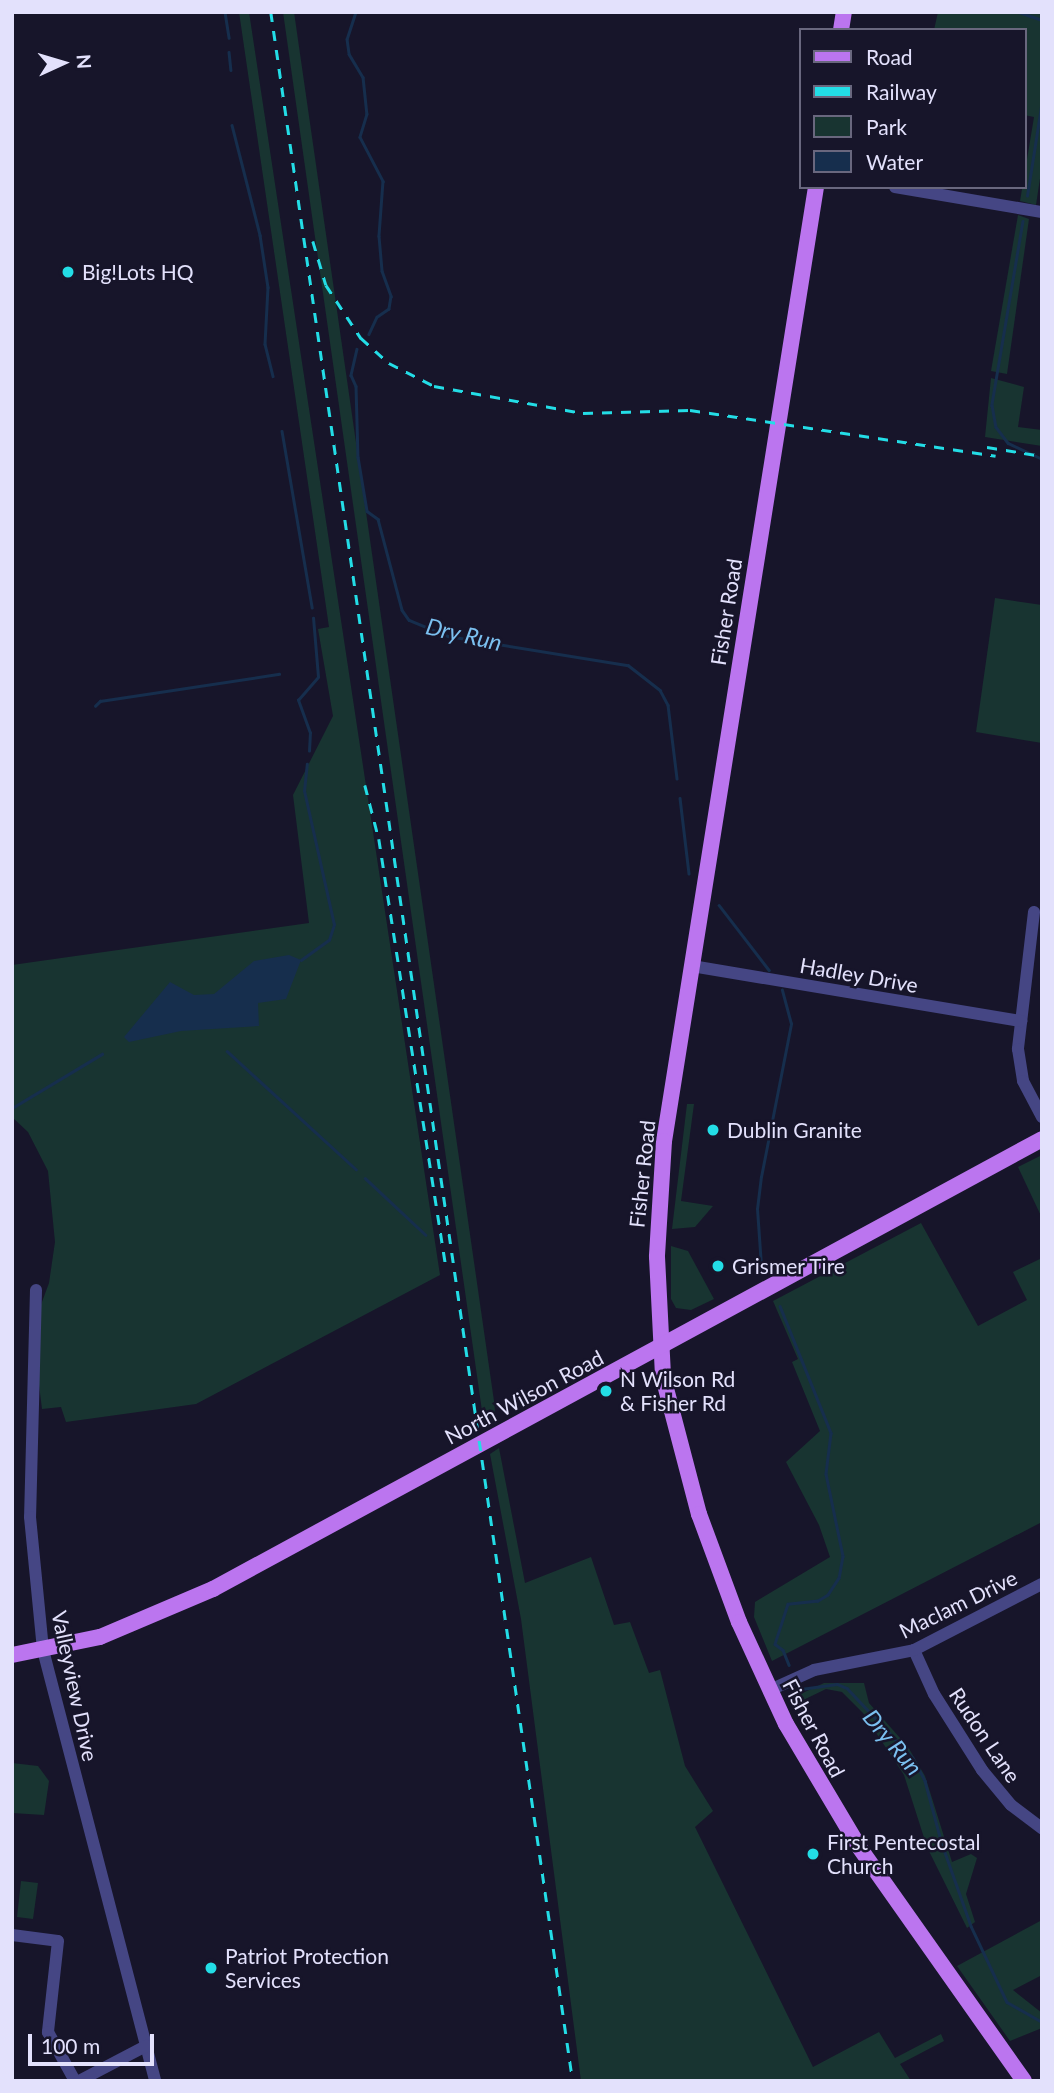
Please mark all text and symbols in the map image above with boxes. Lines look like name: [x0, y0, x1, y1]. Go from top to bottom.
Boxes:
north arrow: [28, 28, 98, 98]
legend: [799, 28, 1026, 189]
text: Road: [866, 44, 913, 69]
text: N: [72, 53, 96, 70]
text: Railway: [866, 79, 937, 104]
text: Park: [866, 114, 907, 139]
text: Water: [866, 149, 923, 174]
place label: Big!Lots HQ: [82, 259, 194, 285]
marker: Big!Lots HQ: [60, 264, 76, 280]
street label: Fisher Road: [705, 557, 747, 667]
water label: Dry Run: [423, 612, 505, 656]
street label: Hadley Drive: [798, 952, 920, 998]
place label: Dublin Granite: [727, 1117, 862, 1143]
street label: Fisher Road: [624, 1119, 660, 1229]
marker: Dublin Granite: [705, 1122, 721, 1138]
place label: Grismer Tire: [732, 1253, 846, 1279]
marker: Grismer Tire: [710, 1258, 726, 1274]
street label: North Wilson Road: [440, 1345, 608, 1449]
place label: N Wilson Rd & Fisher Rd: [620, 1366, 736, 1416]
marker: N Wilson Rd & Fisher Rd: [598, 1383, 614, 1399]
street label: Maclam Drive: [895, 1565, 1021, 1643]
street label: Valleyview Drive: [47, 1608, 103, 1764]
street label: Fisher Road: [777, 1674, 851, 1782]
street label: Rudon Lane: [944, 1683, 1026, 1787]
water label: Dry Run: [857, 1703, 929, 1781]
place label: First Pentecostal Church: [827, 1829, 980, 1879]
marker: First Pentecostal Church: [805, 1846, 821, 1862]
place label: Patriot Protection Services: [225, 1943, 389, 1993]
marker: Patriot Protection Services: [203, 1960, 219, 1976]
scale bar: [32, 2020, 158, 2064]
text: 100 m: [41, 2033, 100, 2058]

